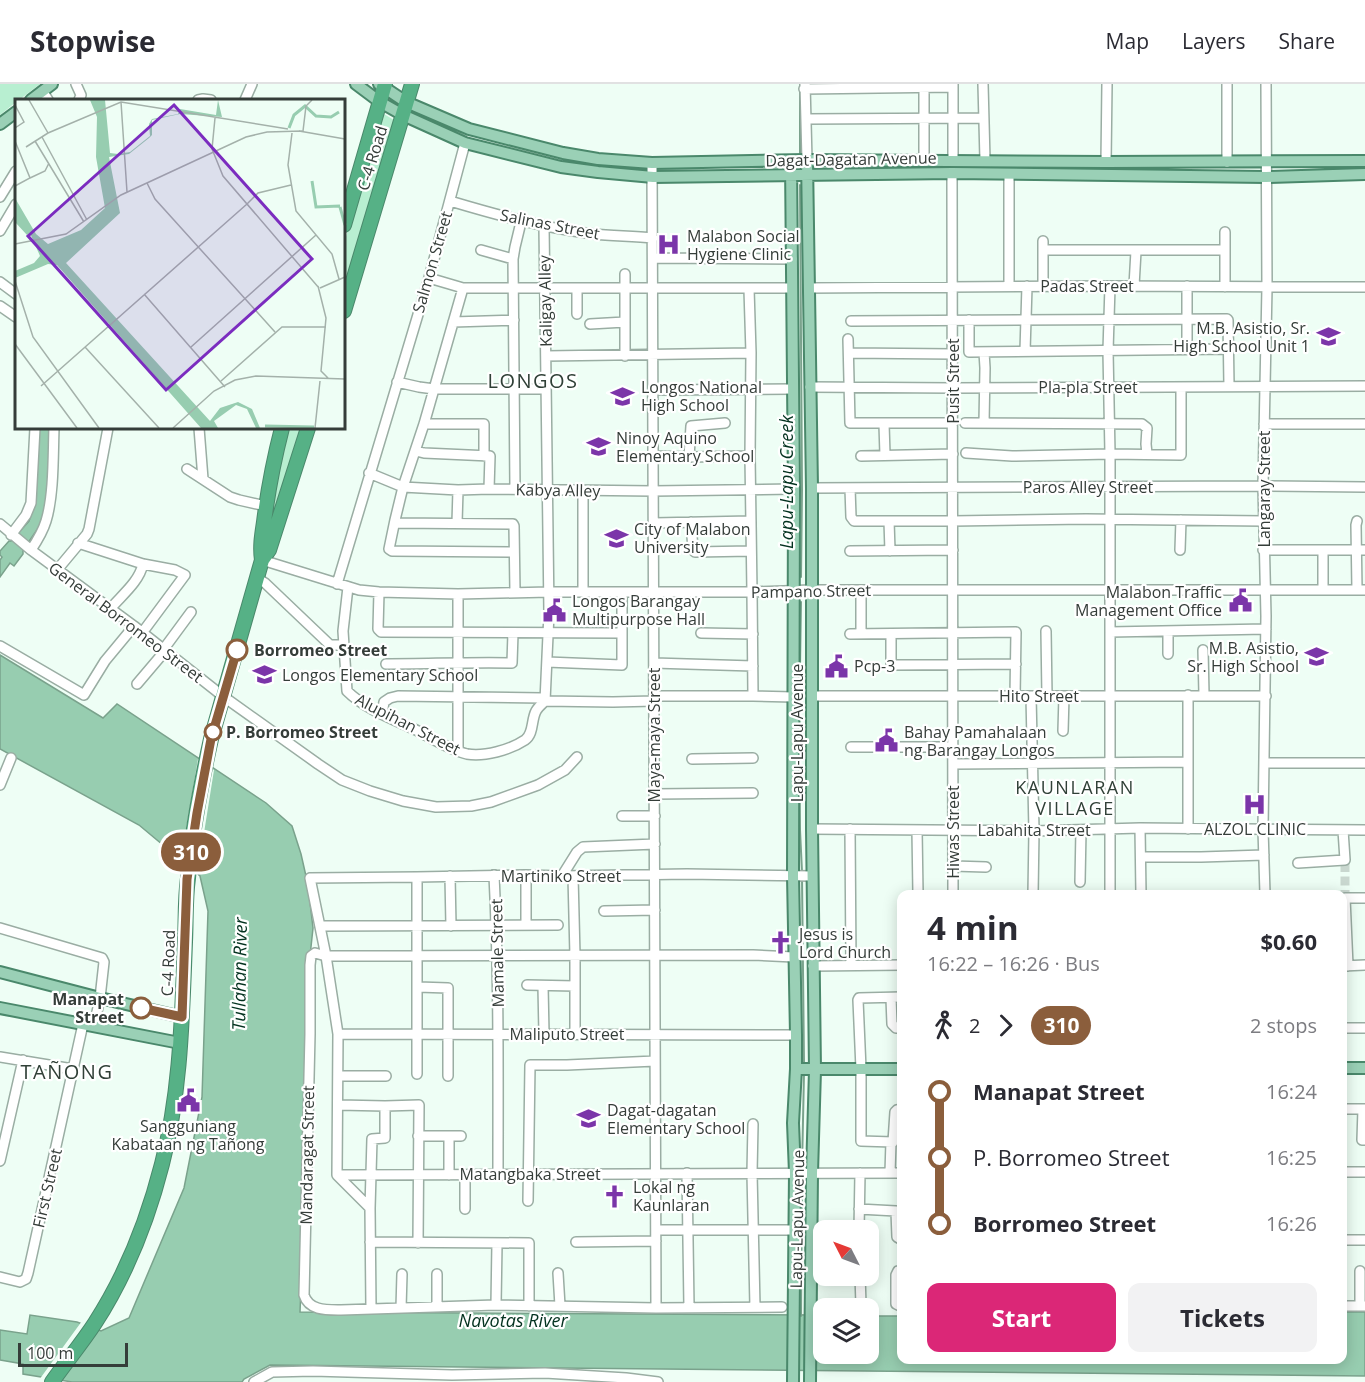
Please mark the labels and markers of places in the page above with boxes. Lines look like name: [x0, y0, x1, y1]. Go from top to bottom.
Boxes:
place label: Malabon Social Hygiene Clinic: [687, 225, 800, 265]
hospital icon: Malabon Social Hygiene Clinic: [656, 232, 682, 258]
place label: M.B. Asistio, Sr. High School Unit 1: [1173, 317, 1310, 357]
school or university icon: M.B. Asistio, Sr. High School Unit 1: [1315, 324, 1341, 350]
place label: Longos National High School: [641, 376, 762, 416]
school or university icon: Longos National High School: [610, 383, 636, 409]
place label: Ninoy Aquino Elementary School: [616, 427, 754, 467]
school or university icon: Ninoy Aquino Elementary School: [585, 434, 611, 460]
place label: City of Malabon University: [634, 518, 751, 558]
school or university icon: City of Malabon University: [603, 525, 629, 551]
place label: Malabon Traffic Management Office: [1075, 581, 1222, 621]
public building icon: Malabon Traffic Management Office: [1227, 588, 1253, 614]
place label: Longos Barangay Multipurpose Hall: [572, 590, 705, 630]
public building icon: Longos Barangay Multipurpose Hall: [541, 597, 567, 623]
place label: M.B. Asistio, Sr. High School: [1187, 637, 1299, 677]
marker: Borromeo Street: [226, 639, 248, 661]
place label: Borromeo Street: [254, 639, 387, 661]
school or university icon: M.B. Asistio, Sr. High School: [1304, 644, 1330, 670]
public building icon: Pcp-3: [823, 653, 849, 679]
place label: Pcp-3: [854, 655, 895, 677]
school or university icon: Longos Elementary School: [251, 662, 277, 688]
place label: Longos Elementary School: [282, 664, 478, 686]
place label: P. Borromeo Street: [226, 721, 378, 743]
place label: Bahay Pamahalaan ng Barangay Longos: [904, 721, 1055, 761]
marker: P. Borromeo Street: [204, 723, 222, 741]
public building icon: Bahay Pamahalaan ng Barangay Longos: [873, 728, 899, 754]
hospital icon: ALZOL CLINIC: [1242, 791, 1268, 817]
place label: ALZOL CLINIC: [1204, 818, 1306, 840]
place label: Jesus is Lord Church: [797, 923, 891, 963]
church icon: Jesus is Lord Church: [768, 930, 794, 956]
place label: Manapat Street: [52, 988, 124, 1028]
marker: Manapat Street: [130, 997, 152, 1019]
public building icon: Sangguniang Kabataan ng Tañong: [175, 1088, 201, 1114]
place label: Dagat-dagatan Elementary School: [607, 1099, 745, 1139]
school or university icon: Dagat-dagatan Elementary School: [576, 1106, 602, 1132]
place label: Sangguniang Kabataan ng Tañong: [111, 1115, 265, 1155]
place label: Lokal ng Kaunlaran: [633, 1176, 709, 1216]
church icon: Lokal ng Kaunlaran: [602, 1183, 628, 1209]

